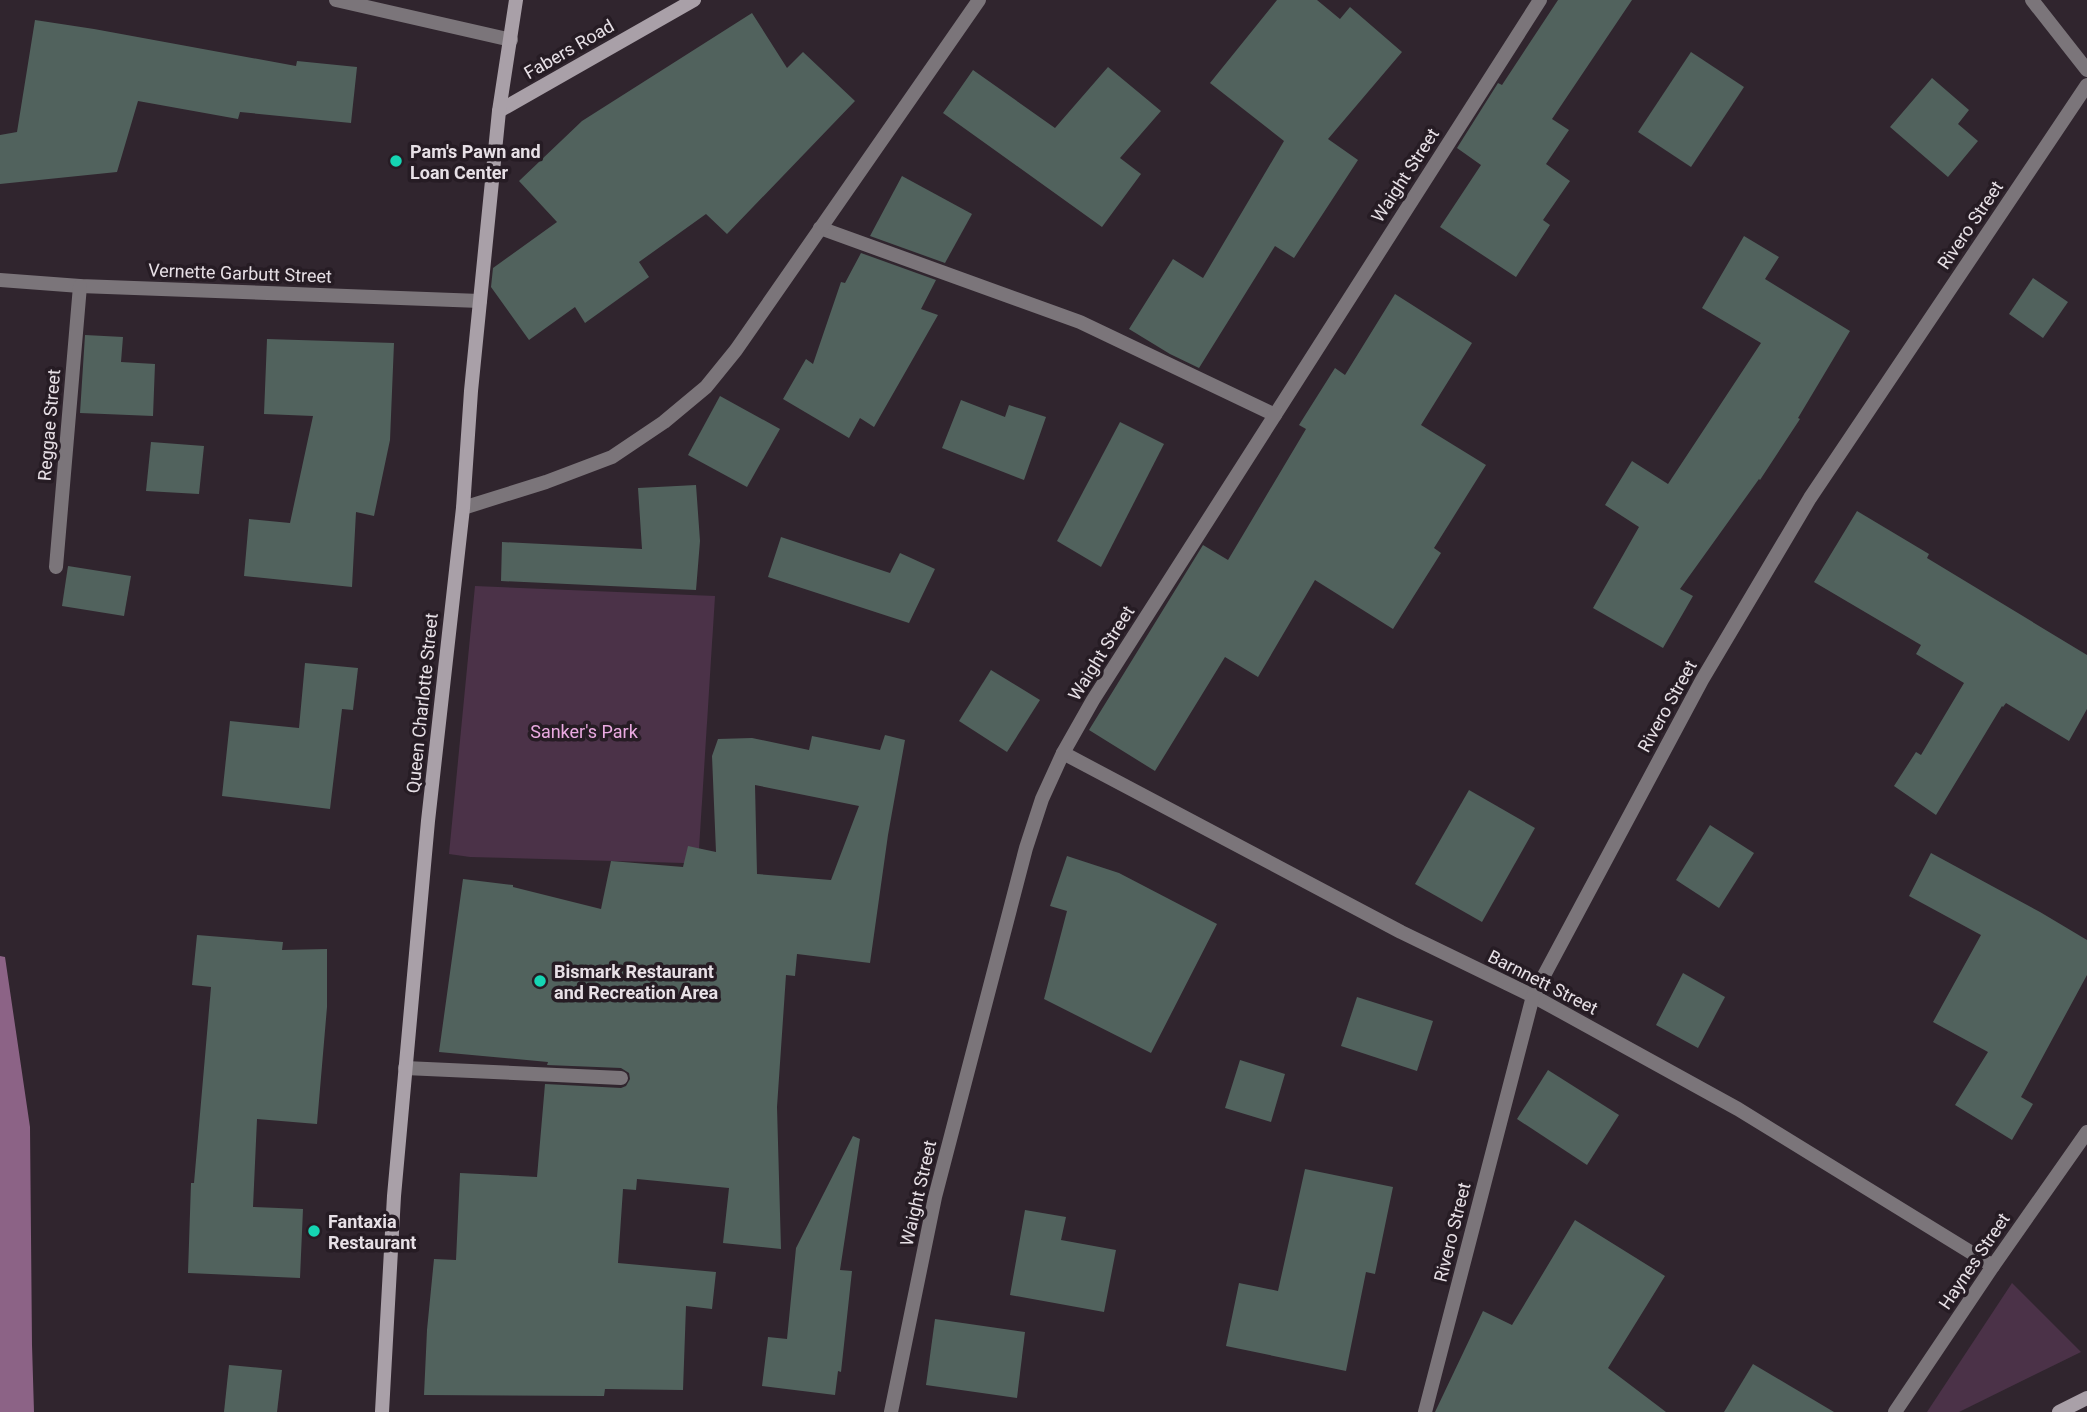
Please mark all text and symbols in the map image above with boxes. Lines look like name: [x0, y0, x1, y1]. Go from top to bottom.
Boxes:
street label: Fabers Road: [520, 15, 618, 83]
street label: Waight Street: [1367, 124, 1443, 226]
place label: Pam's Pawn and Loan Center: [410, 141, 541, 183]
marker: Pam's Pawn and Loan Center: [388, 153, 404, 169]
street label: Rivero Street: [1933, 177, 2007, 273]
street label: Vernette Garbutt Street: [148, 259, 332, 287]
street label: Reggae Street: [34, 368, 64, 482]
street label: Waight Street: [1064, 602, 1138, 704]
street label: Queen Charlotte Street: [402, 612, 442, 794]
street label: Rivero Street: [1633, 656, 1701, 756]
park label: Sanker's Park: [530, 721, 639, 742]
street label: Barnnett Street: [1485, 945, 1601, 1019]
place label: Bismark Restaurant and Recreation Area: [554, 961, 719, 1003]
marker: Bismark Restaurant and Recreation Area: [532, 973, 548, 989]
street label: Waight Street: [896, 1138, 940, 1248]
street label: Rivero Street: [1430, 1180, 1475, 1284]
street label: Haynes Street: [1934, 1209, 2014, 1313]
place label: Fantaxia Restaurant: [328, 1211, 416, 1253]
marker: Fantaxia Restaurant: [306, 1223, 322, 1239]

